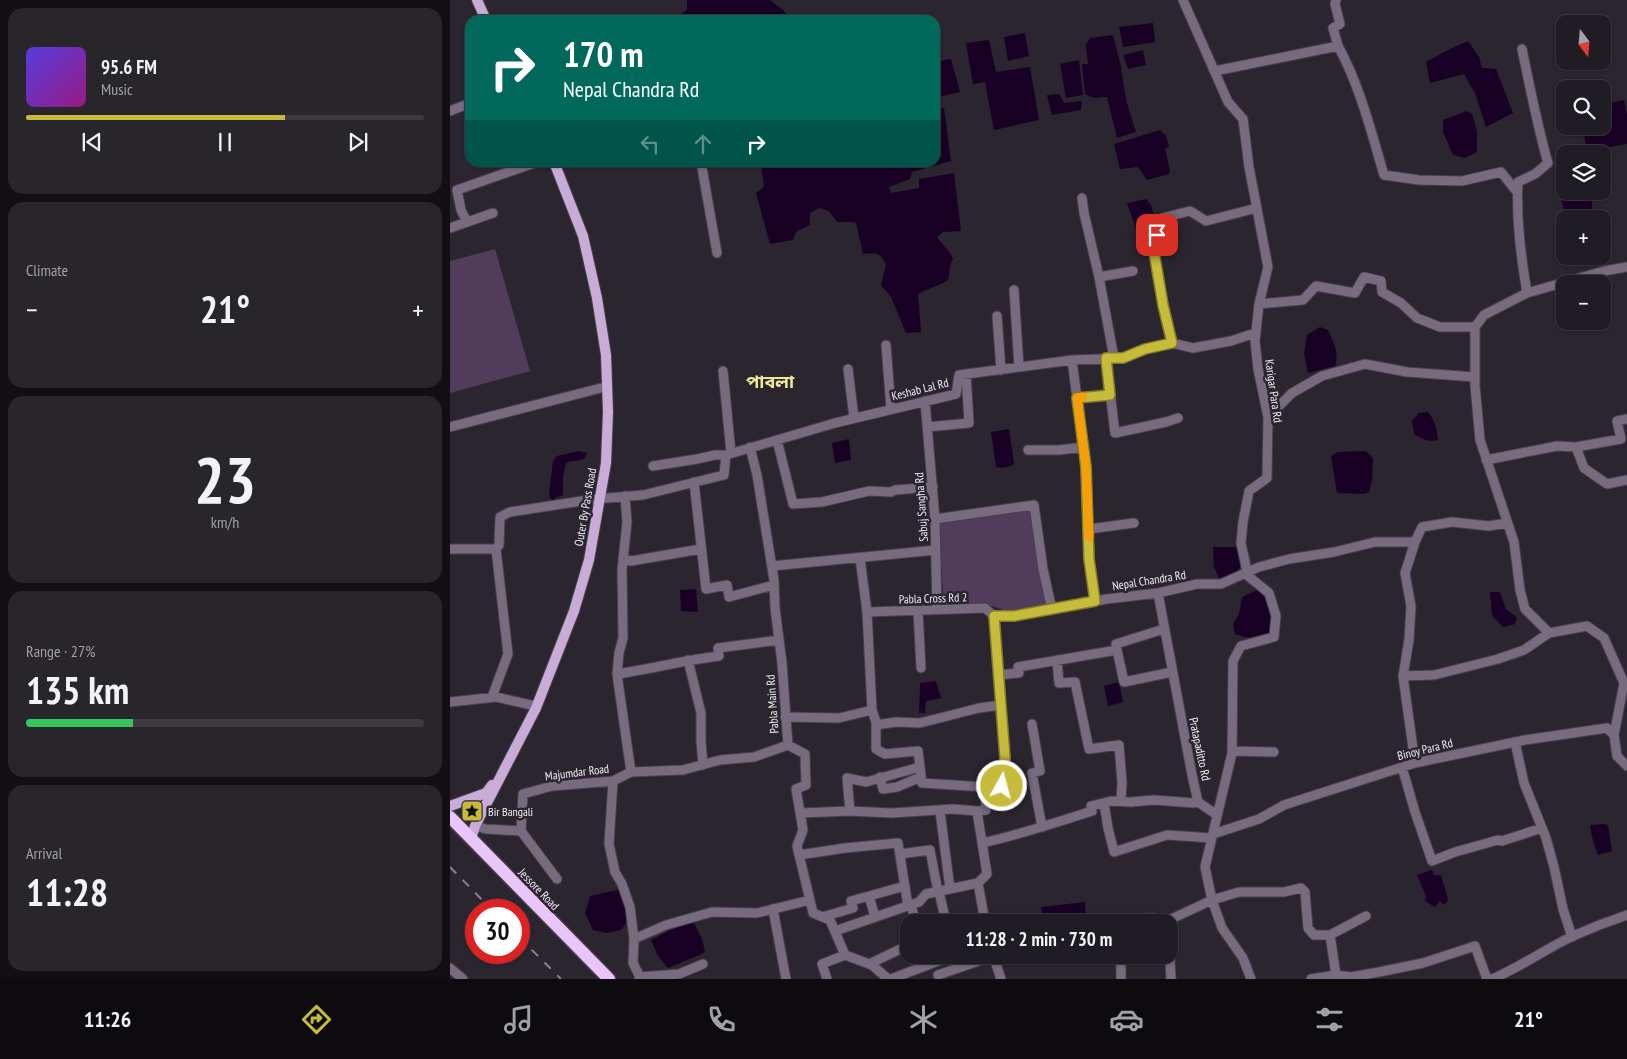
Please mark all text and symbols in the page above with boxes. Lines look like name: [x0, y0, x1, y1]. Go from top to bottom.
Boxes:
north arrow: [1556, 15, 1611, 70]
map controls: [1556, 15, 1611, 330]
text: 170 m: [563, 31, 644, 77]
icon: right: [480, 35, 545, 100]
text: 95.6 FM: [101, 55, 157, 79]
text: Nepal Chandra Rd: [563, 75, 699, 103]
text: Music: [101, 79, 133, 99]
button: search: [1556, 80, 1611, 135]
icon: previous: [78, 128, 106, 156]
icon: pause: [211, 128, 239, 156]
icon: next: [344, 128, 372, 156]
icon: left: [636, 130, 664, 158]
icon: ahead: [689, 130, 717, 158]
icon: right: [742, 130, 770, 158]
button: layers: [1556, 145, 1611, 200]
button: +: [1556, 210, 1611, 265]
pin: [1136, 214, 1178, 256]
icon: arrive: [1143, 221, 1171, 249]
text: Climate: [26, 260, 68, 280]
button: −: [1556, 275, 1611, 330]
text: 21°: [200, 284, 250, 333]
text: −: [26, 291, 38, 328]
text: +: [412, 291, 424, 328]
street label: Karigar Para Rd: [1262, 358, 1286, 424]
district label: পাবলা: [746, 370, 795, 393]
street label: Keshab Lal Rd: [890, 375, 950, 403]
text: 23: [194, 437, 256, 521]
street label: Outer By Pass Road: [571, 467, 599, 547]
street label: Sabuj Sangha Rd: [911, 472, 931, 542]
text: km/h: [211, 512, 239, 532]
street label: Nepal Chandra Rd: [1111, 567, 1187, 593]
street label: Pabla Cross Rd 2: [898, 589, 968, 607]
text: Range · 27%: [26, 641, 95, 661]
text: 135 km: [26, 665, 129, 714]
street label: Pabla Main Rd: [762, 674, 782, 734]
street label: Pratapaditto Rd: [1186, 716, 1214, 782]
street label: Binoy Para Rd: [1396, 735, 1454, 763]
position arrow: [975, 759, 1027, 811]
street label: Majumdar Road: [544, 761, 610, 783]
place icon: Bir Bangali: [460, 799, 484, 823]
place label: Bir Bangali: [488, 804, 533, 819]
text: Arrival: [26, 843, 62, 863]
street label: Jessore Road: [515, 864, 563, 913]
text: 11:28: [26, 867, 108, 916]
speed limit sign: 30: [465, 899, 530, 964]
text: 11:28 · 2 min · 730 m: [966, 927, 1112, 951]
icon: directions: [299, 1002, 334, 1037]
icon: music: [501, 1002, 536, 1037]
icon: phone: [704, 1002, 739, 1037]
icon: climate: [906, 1002, 941, 1037]
icon: car: [1109, 1002, 1144, 1037]
icon: filters: [1312, 1002, 1347, 1037]
text: 11:26: [84, 1005, 131, 1033]
text: 21°: [1514, 1005, 1543, 1033]

